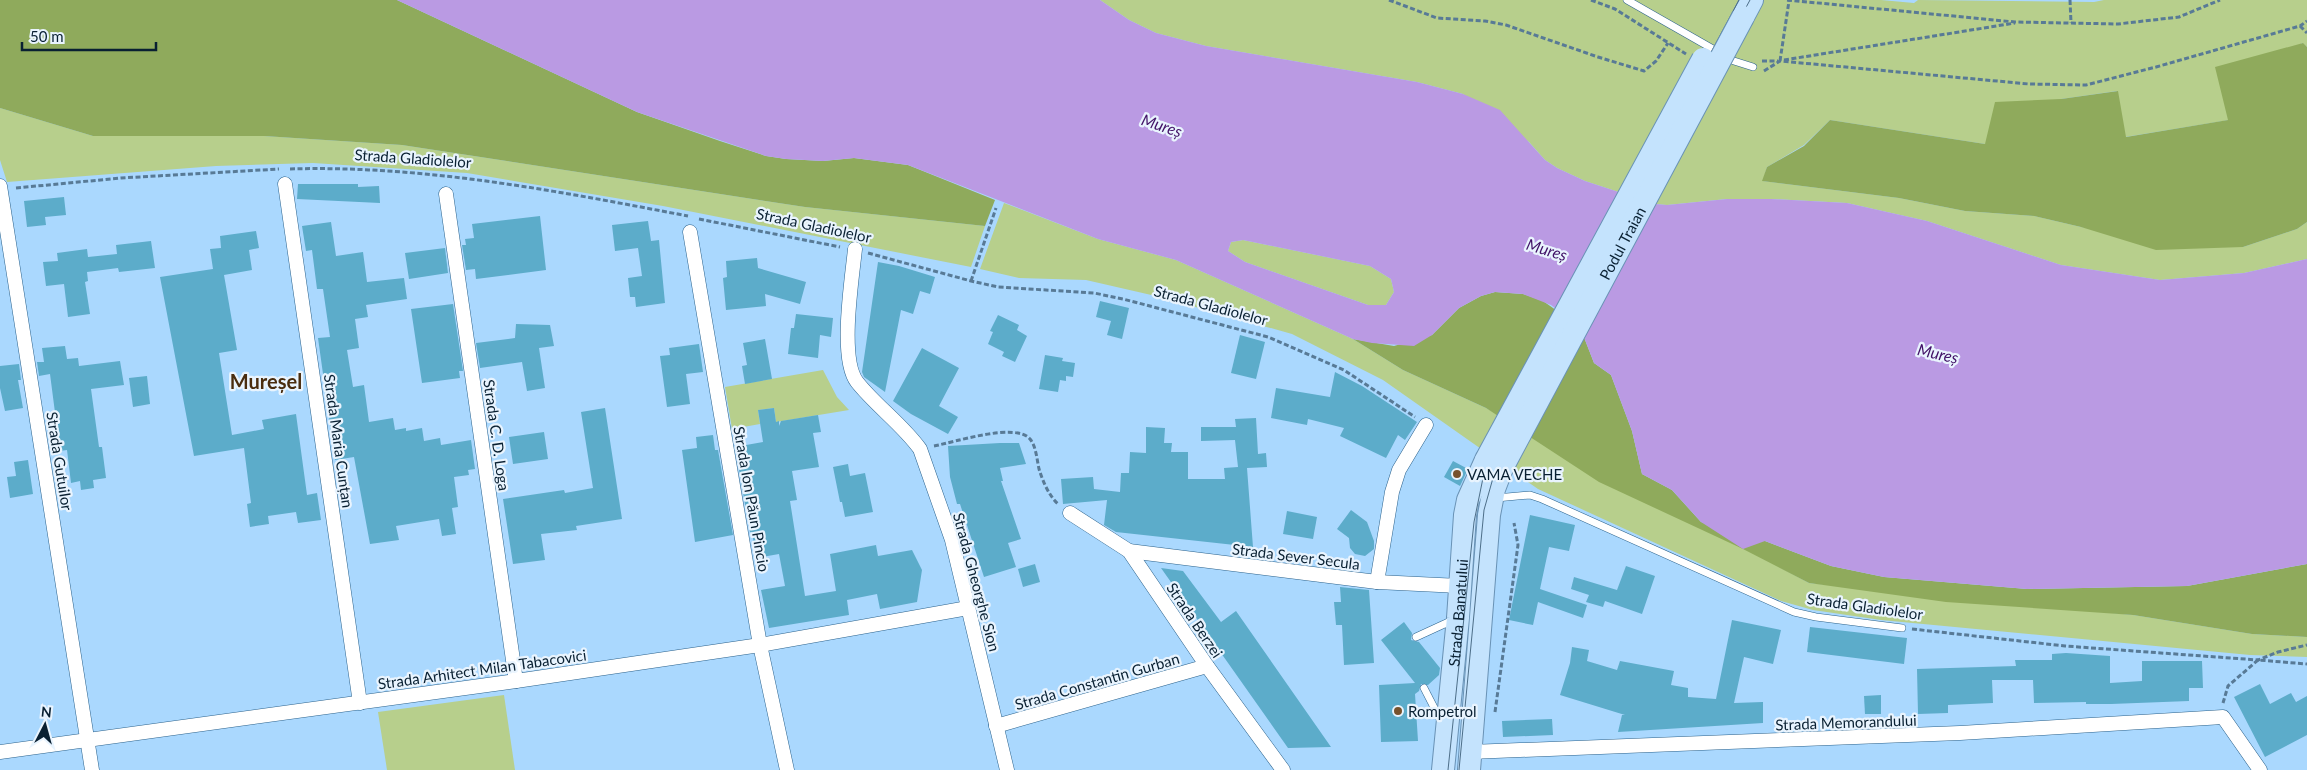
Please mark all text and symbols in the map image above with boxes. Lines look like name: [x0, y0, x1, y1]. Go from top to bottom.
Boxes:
scale bar: [22, 20, 156, 52]
text: 50 m: [30, 27, 64, 45]
water label: Mureș: [1139, 109, 1185, 141]
street label: Strada Gladiolelor: [354, 145, 473, 171]
street label: Podul Traian: [1595, 203, 1649, 283]
street label: Strada Gladiolelor: [755, 204, 874, 246]
water label: Mureș: [1524, 234, 1570, 264]
street label: Strada Gladiolelor: [1152, 281, 1270, 329]
water label: Mureș: [1916, 339, 1961, 367]
district label: Mureșel: [230, 369, 302, 393]
street label: Strada Maria Cunțan: [321, 373, 357, 509]
street label: Strada C. D. Loga: [480, 378, 514, 492]
street label: Strada Gutuilor: [43, 410, 77, 512]
street label: Strada Ion Păun Pincio: [730, 425, 774, 573]
place label: VAMA VECHE: [1467, 465, 1562, 483]
marker: VAMA VECHE: [1451, 468, 1463, 480]
street label: Strada Gheorghe Sion: [950, 511, 1004, 653]
street label: Strada Sever Secula: [1231, 539, 1361, 573]
street label: Strada Banatului: [1444, 558, 1471, 667]
street label: Strada Berzei: [1163, 579, 1227, 661]
street label: Strada Gladiolelor: [1806, 589, 1925, 623]
street label: Strada Arhitect Milan Tabacovici: [377, 645, 587, 693]
street label: Strada Constantin Gurban: [1013, 649, 1181, 713]
north arrow: [20, 700, 70, 750]
place label: Rompetrol: [1408, 702, 1477, 720]
text: N: [40, 703, 53, 721]
marker: Rompetrol: [1392, 705, 1404, 717]
street label: Strada Memorandului: [1775, 711, 1917, 733]

